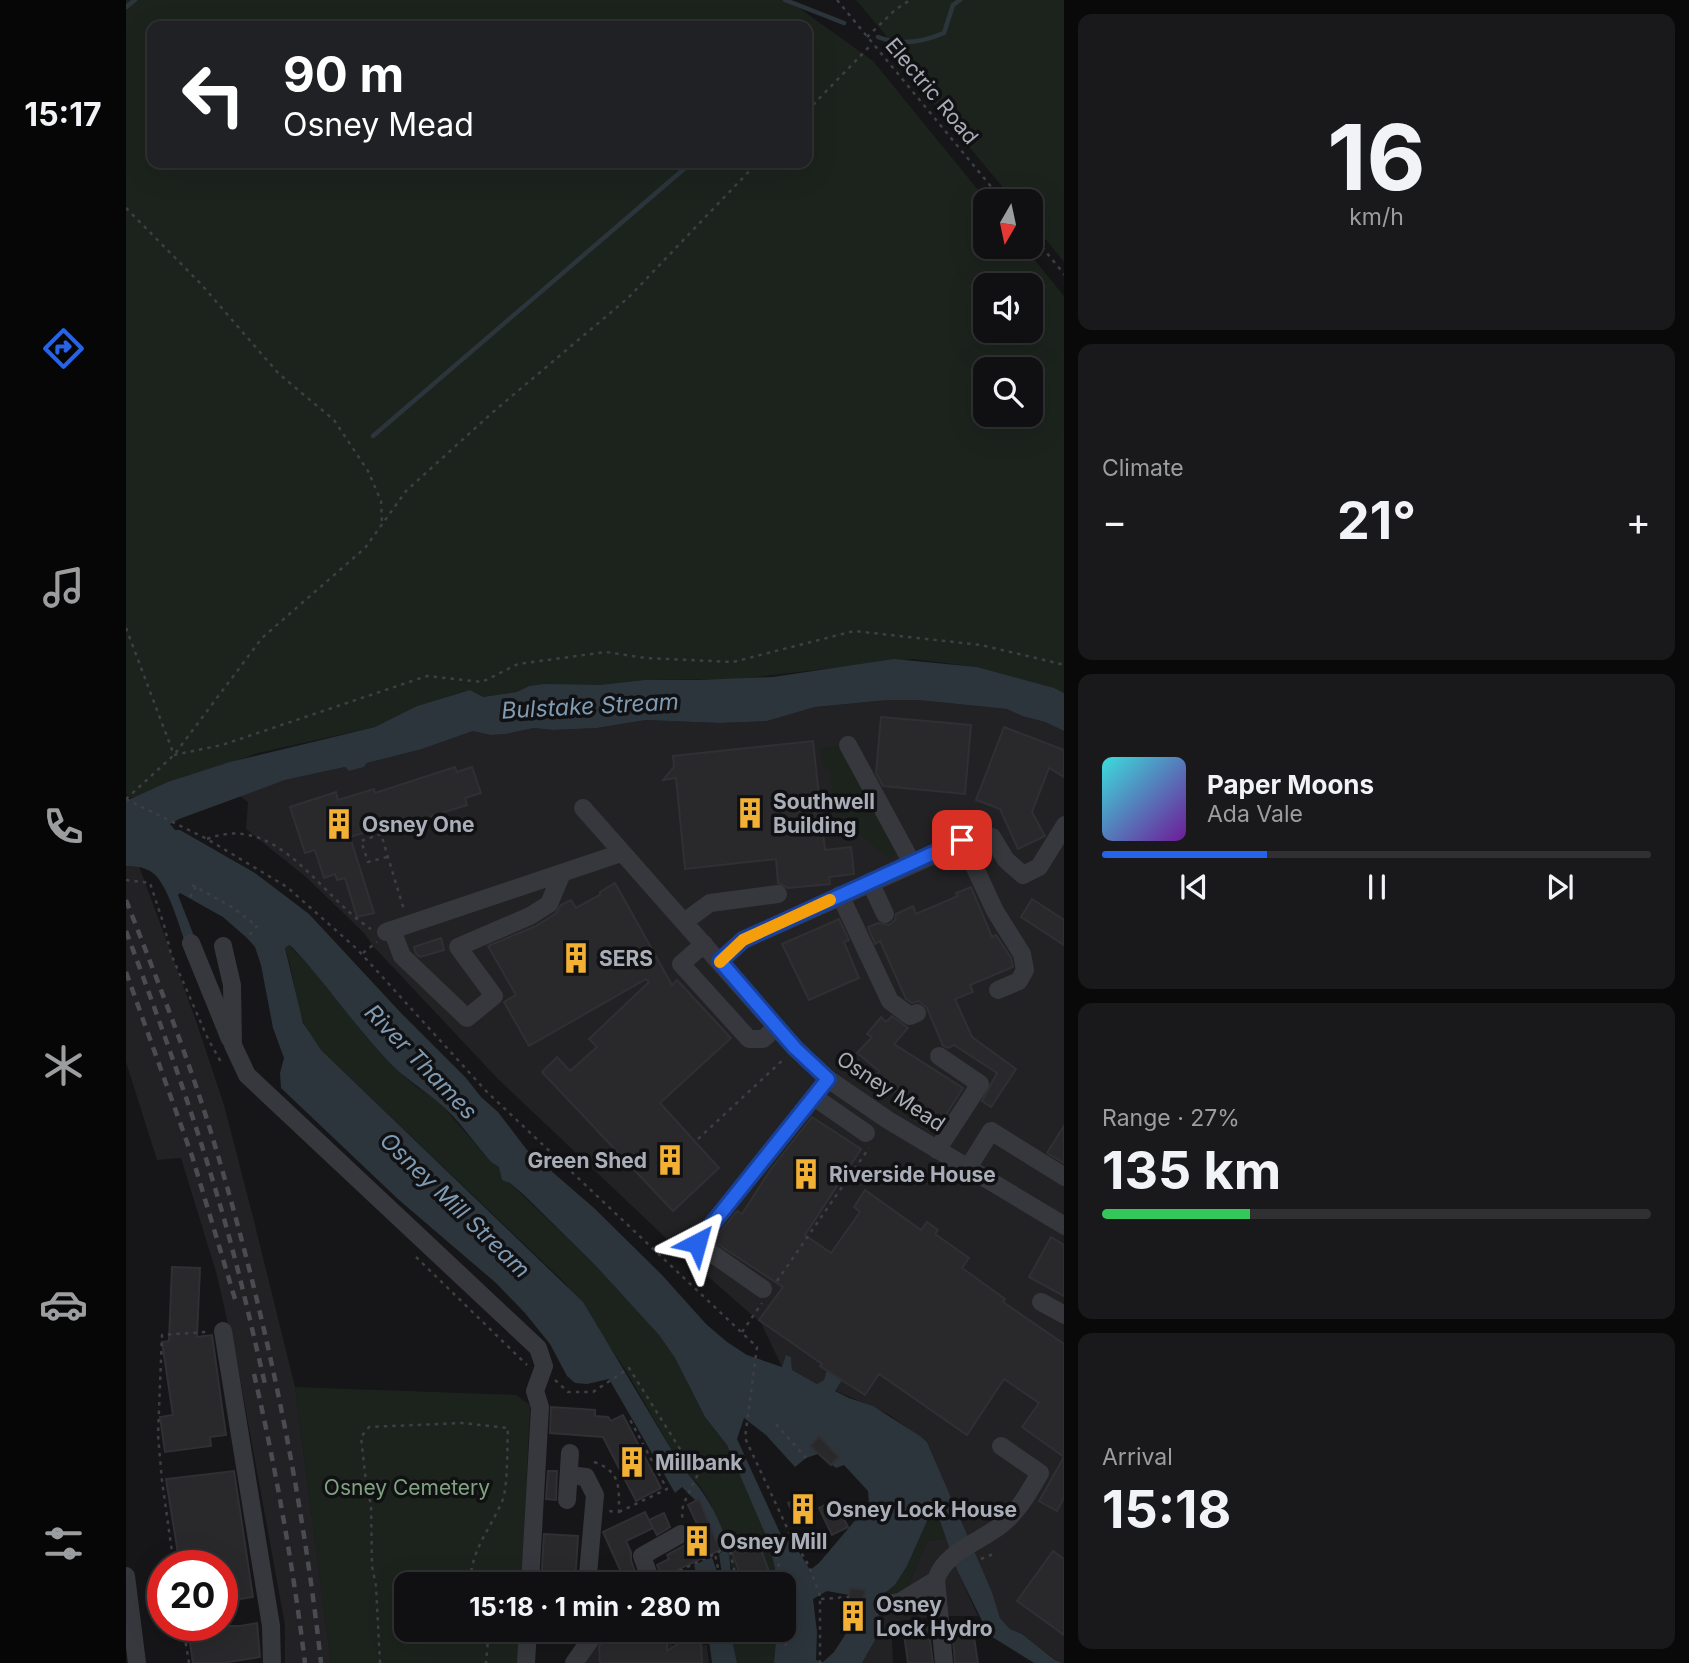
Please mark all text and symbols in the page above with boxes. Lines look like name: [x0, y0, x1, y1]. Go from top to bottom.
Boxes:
street label: Electric Road: [880, 33, 984, 149]
text: 90 m: [283, 45, 404, 104]
icon: left: [168, 49, 259, 140]
text: 15:17: [24, 95, 102, 134]
text: 16: [1327, 102, 1426, 212]
text: Osney Mead: [283, 105, 474, 144]
north arrow: [973, 189, 1043, 259]
map controls: [973, 189, 1043, 427]
text: km/h: [1349, 203, 1404, 231]
button: sound: [973, 273, 1043, 343]
icon: directions: [39, 324, 88, 373]
button: search: [973, 357, 1043, 427]
text: Climate: [1102, 454, 1184, 482]
text: 21°: [1337, 489, 1416, 552]
text: −: [1102, 498, 1127, 544]
text: +: [1626, 498, 1651, 544]
icon: music: [39, 563, 88, 612]
water label: Bulstake Stream: [501, 687, 679, 725]
text: Paper Moons: [1207, 769, 1374, 800]
place label: Southwell Building: [773, 789, 875, 838]
building icon: Southwell Building: [733, 796, 767, 830]
text: Ada Vale: [1207, 800, 1303, 828]
icon: phone: [39, 802, 88, 851]
building icon: Osney One: [322, 807, 356, 841]
pin: [932, 810, 992, 870]
place label: Osney One: [362, 812, 475, 837]
icon: arrive: [943, 821, 981, 859]
icon: previous: [1175, 868, 1213, 906]
icon: pause: [1358, 868, 1396, 906]
icon: next: [1541, 868, 1579, 906]
building icon: SERS: [559, 941, 593, 975]
place label: SERS: [599, 946, 653, 971]
water label: River Thames: [359, 999, 483, 1125]
icon: climate: [39, 1041, 88, 1090]
street label: Osney Mead: [832, 1046, 950, 1136]
text: Range · 27%: [1102, 1104, 1240, 1132]
water label: Osney Mill Stream: [374, 1126, 536, 1284]
text: 135 km: [1102, 1139, 1281, 1202]
building icon: Green Shed: [653, 1143, 687, 1177]
place label: Green Shed: [528, 1148, 647, 1173]
building icon: Riverside House: [789, 1157, 823, 1191]
place label: Riverside House: [829, 1162, 996, 1187]
position arrow: [660, 1206, 734, 1280]
icon: car: [39, 1280, 88, 1329]
text: Arrival: [1102, 1443, 1173, 1471]
building icon: Millbank: [615, 1445, 649, 1479]
place label: Millbank: [655, 1450, 743, 1475]
park label: Osney Cemetery: [324, 1475, 490, 1500]
text: 15:18: [1102, 1478, 1231, 1541]
building icon: Osney Lock House: [786, 1492, 820, 1526]
place label: Osney Lock House: [826, 1497, 1017, 1522]
icon: filters: [39, 1519, 88, 1568]
building icon: Osney Mill: [680, 1524, 714, 1558]
place label: Osney Mill: [720, 1529, 827, 1554]
speed limit sign: 20: [147, 1550, 238, 1641]
text: 15:18 · 1 min · 280 m: [469, 1591, 721, 1622]
place label: Osney Lock Hydro: [876, 1592, 993, 1641]
building icon: Osney Lock Hydro: [836, 1599, 870, 1633]

